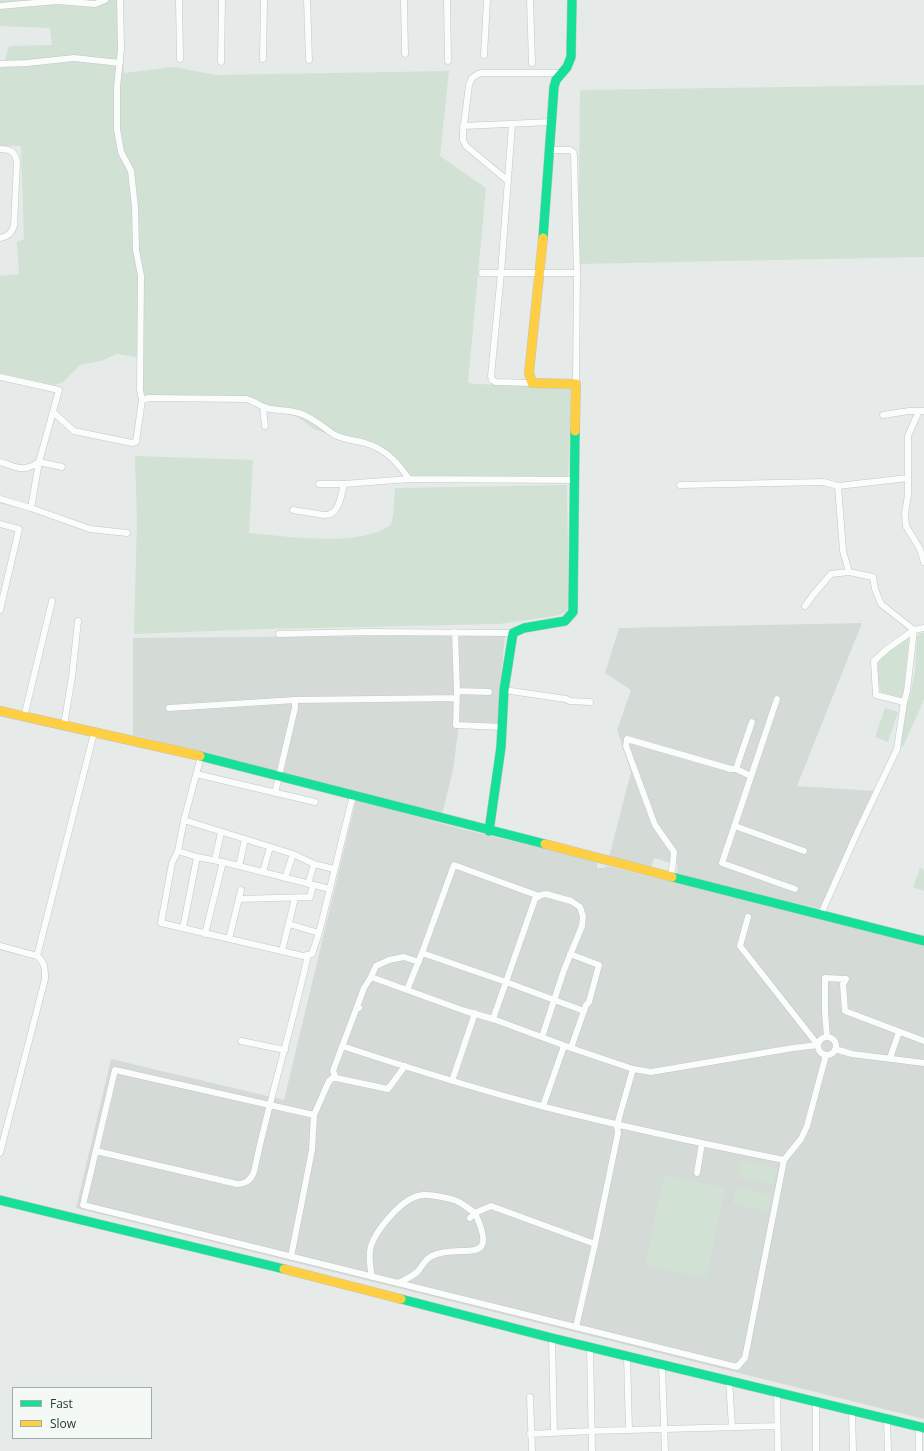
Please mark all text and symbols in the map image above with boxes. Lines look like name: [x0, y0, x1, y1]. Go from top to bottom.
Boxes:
legend: [12, 1387, 152, 1439]
text: Fast: [50, 1395, 73, 1412]
text: Slow: [50, 1415, 76, 1432]

